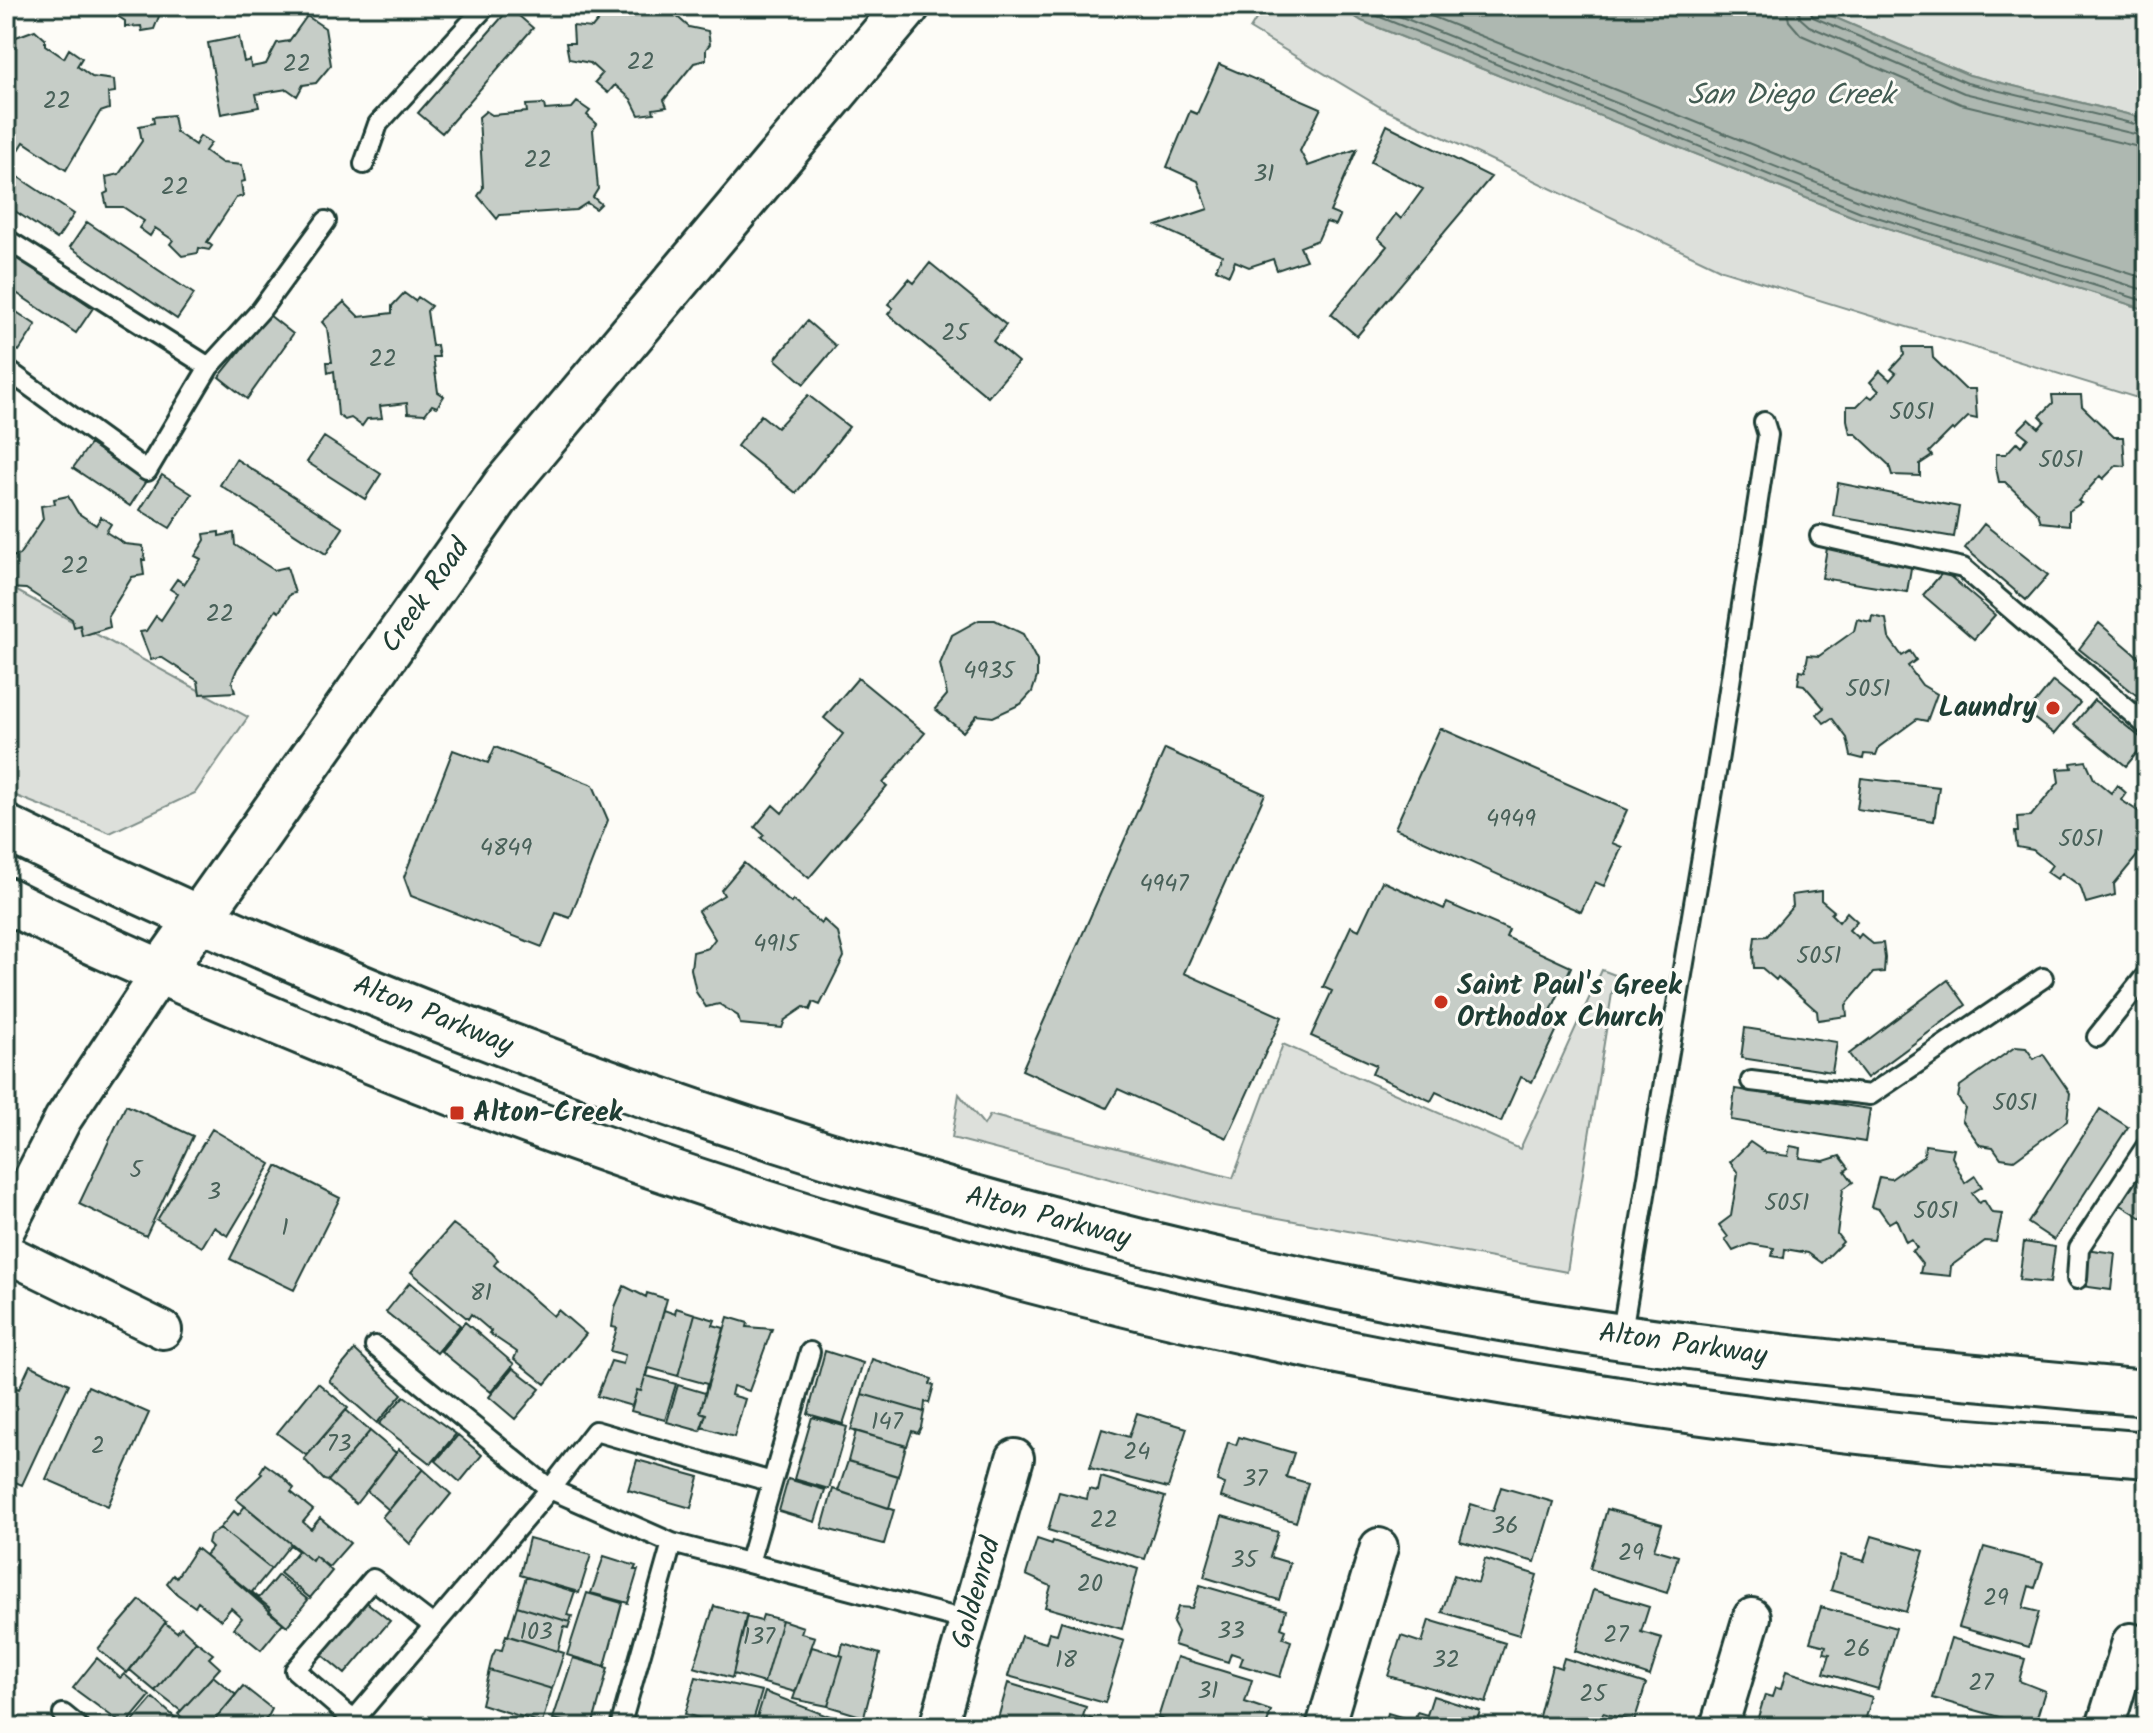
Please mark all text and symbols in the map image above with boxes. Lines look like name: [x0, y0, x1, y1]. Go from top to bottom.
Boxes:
house number: 22: [627, 43, 655, 82]
house number: 22: [283, 45, 311, 84]
water label: San Diego Creek: [1688, 72, 1898, 120]
house number: 22: [43, 82, 71, 121]
house number: 22: [524, 141, 552, 180]
house number: 31: [1253, 155, 1275, 194]
house number: 22: [161, 168, 189, 207]
house number: 25: [942, 314, 971, 353]
house number: 22: [369, 340, 397, 379]
house number: 5051: [1889, 393, 1935, 432]
house number: 5051: [2038, 441, 2084, 480]
street label: Creek Road: [370, 528, 483, 663]
house number: 22: [61, 547, 89, 586]
house number: 22: [206, 595, 234, 634]
house number: 4935: [963, 652, 1017, 691]
house number: 5051: [1845, 670, 1891, 709]
place label: Laundry: [1939, 686, 2037, 731]
marker: Laundry: [2044, 699, 2062, 717]
house number: 4949: [1486, 800, 1536, 839]
house number: 5051: [2058, 820, 2104, 859]
house number: 4849: [480, 829, 533, 868]
house number: 4947: [1139, 865, 1190, 904]
house number: 4915: [753, 925, 801, 964]
house number: 5051: [1796, 937, 1842, 976]
street label: Alton Parkway: [346, 963, 521, 1069]
place label: Saint Paul's Greek Orthodox Church: [1457, 964, 1683, 1041]
marker: Saint Paul's Greek Orthodox Church: [1432, 993, 1450, 1011]
house number: 5051: [1992, 1084, 2038, 1123]
place label: Alton-Creek: [473, 1091, 624, 1136]
marker: Alton-Creek: [448, 1104, 466, 1122]
house number: 5: [130, 1151, 145, 1190]
house number: 3: [207, 1173, 221, 1212]
street label: Alton Parkway: [960, 1174, 1136, 1262]
house number: 5051: [1764, 1184, 1810, 1223]
house number: 5051: [1913, 1192, 1959, 1231]
house number: 1: [281, 1209, 289, 1248]
house number: 81: [470, 1274, 492, 1313]
street label: Alton Parkway: [1596, 1311, 1771, 1379]
house number: 147: [871, 1403, 904, 1442]
house number: 73: [327, 1425, 351, 1464]
house number: 2: [91, 1427, 105, 1466]
house number: 24: [1123, 1433, 1151, 1472]
house number: 37: [1243, 1460, 1268, 1499]
house number: 22: [1090, 1501, 1118, 1540]
house number: 36: [1491, 1507, 1519, 1546]
street label: Goldenrod: [940, 1531, 1015, 1654]
house number: 29: [1618, 1534, 1644, 1573]
house number: 35: [1231, 1541, 1259, 1580]
house number: 20: [1077, 1565, 1103, 1604]
house number: 29: [1983, 1579, 2009, 1618]
house number: 33: [1217, 1612, 1245, 1651]
house number: 103: [519, 1613, 553, 1652]
house number: 27: [1603, 1616, 1629, 1655]
house number: 137: [743, 1618, 776, 1657]
house number: 26: [1843, 1630, 1871, 1669]
house number: 18: [1055, 1641, 1078, 1680]
house number: 32: [1432, 1641, 1460, 1680]
house number: 27: [1968, 1664, 1994, 1703]
house number: 31: [1197, 1672, 1219, 1711]
house number: 25: [1580, 1675, 1609, 1714]

